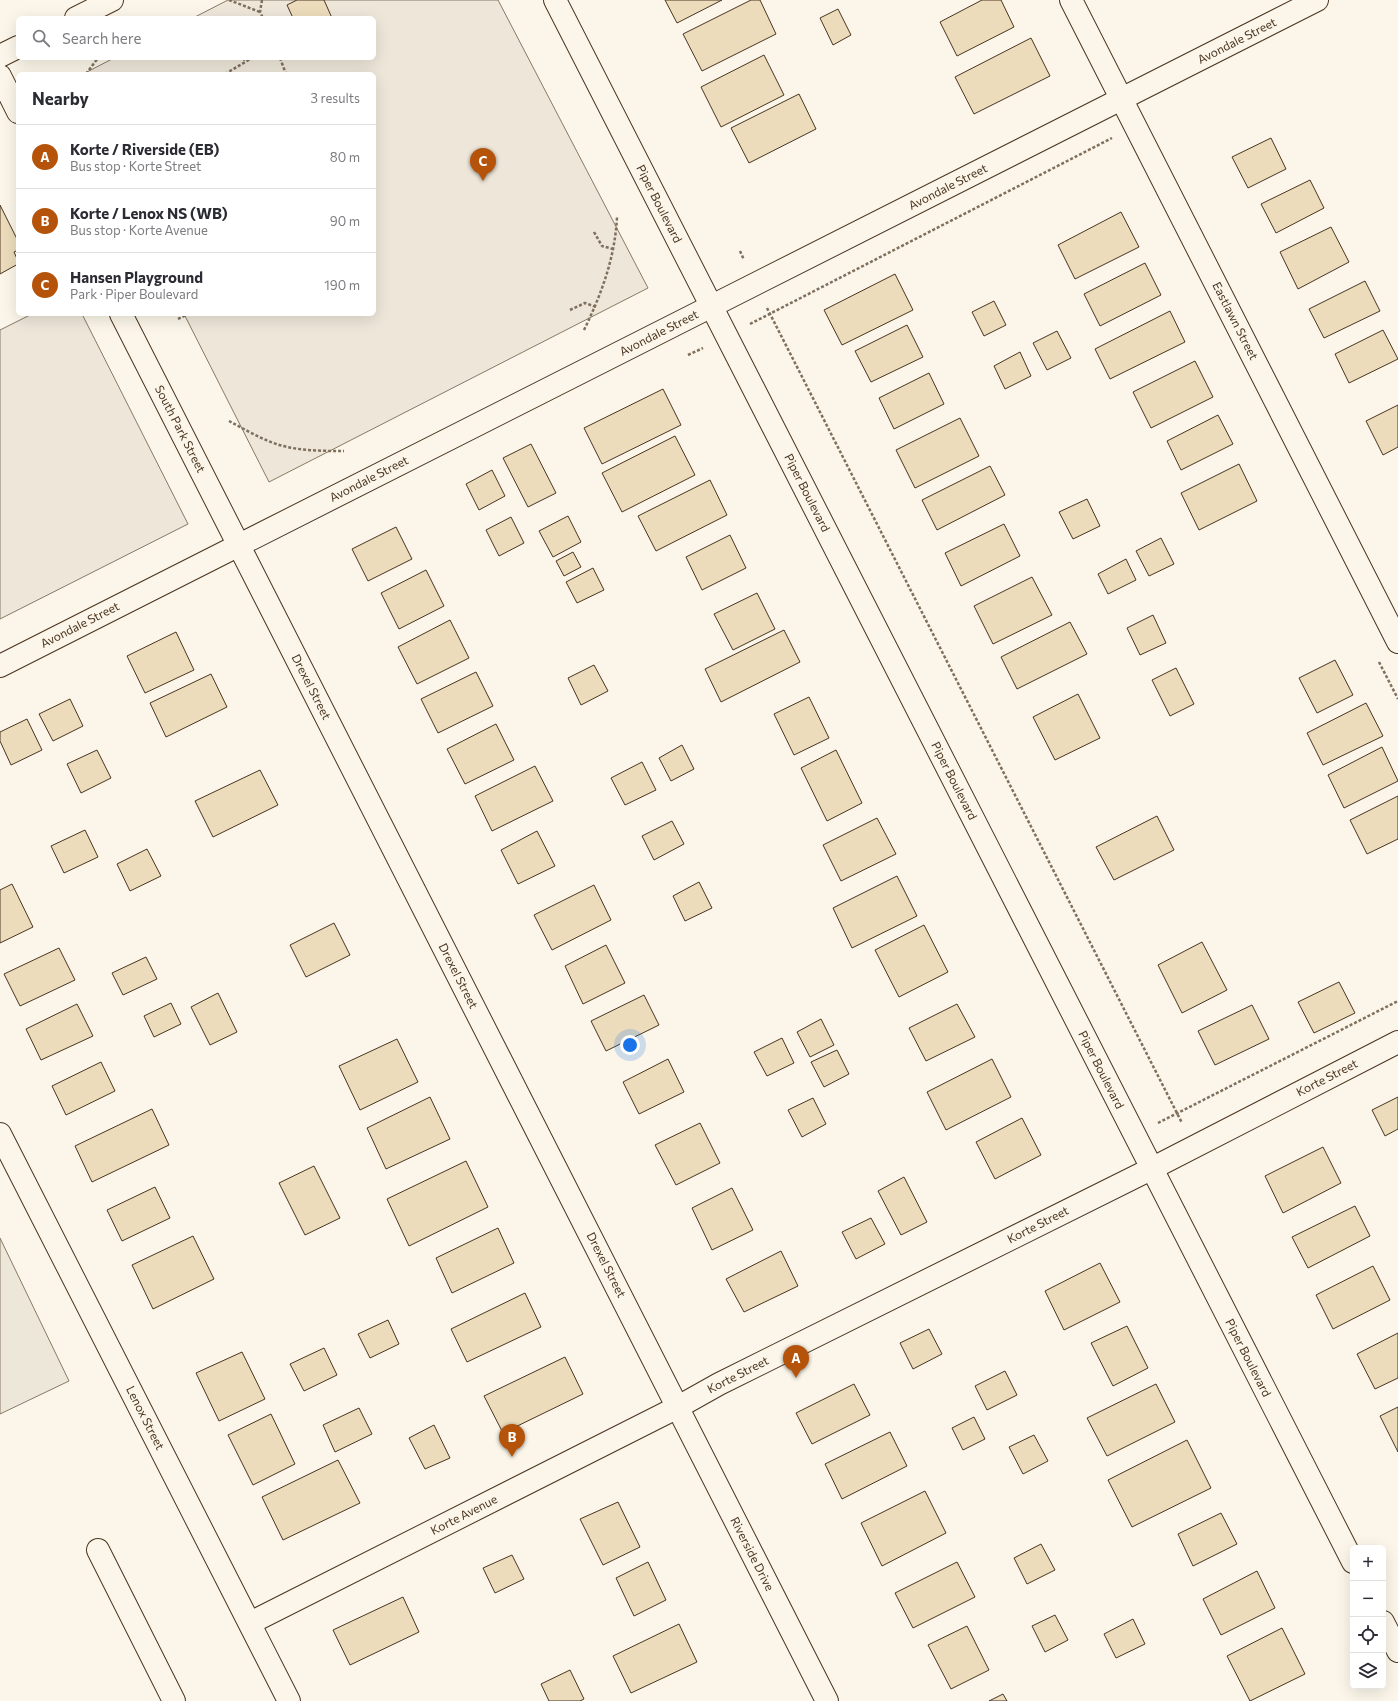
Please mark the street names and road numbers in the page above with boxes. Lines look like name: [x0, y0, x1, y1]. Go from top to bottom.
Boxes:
street label: Avondale Street: [1195, 14, 1278, 66]
street label: Avondale Street: [906, 160, 989, 212]
street label: Piper Boulevard: [634, 162, 686, 245]
street label: Eastlawn Street: [1210, 279, 1262, 362]
street label: Avondale Street: [617, 306, 700, 358]
street label: South Park Street: [153, 382, 209, 475]
street label: Piper Boulevard: [782, 451, 834, 534]
street label: Avondale Street: [327, 452, 410, 504]
street label: Avondale Street: [38, 598, 121, 650]
street label: Drexel Street: [289, 652, 334, 722]
street label: Piper Boulevard: [929, 739, 981, 822]
street label: Drexel Street: [436, 941, 481, 1011]
street label: Piper Boulevard: [1076, 1028, 1128, 1111]
street label: Korte Street: [1294, 1056, 1360, 1099]
street label: Korte Street: [1005, 1203, 1071, 1246]
street label: Drexel Street: [584, 1230, 629, 1300]
street label: Piper Boulevard: [1223, 1316, 1275, 1399]
street label: Korte Street: [705, 1353, 771, 1396]
street label: Lenox Street: [124, 1383, 168, 1452]
street label: Korte Avenue: [428, 1491, 499, 1537]
street label: Riverside Drive: [728, 1514, 778, 1593]

